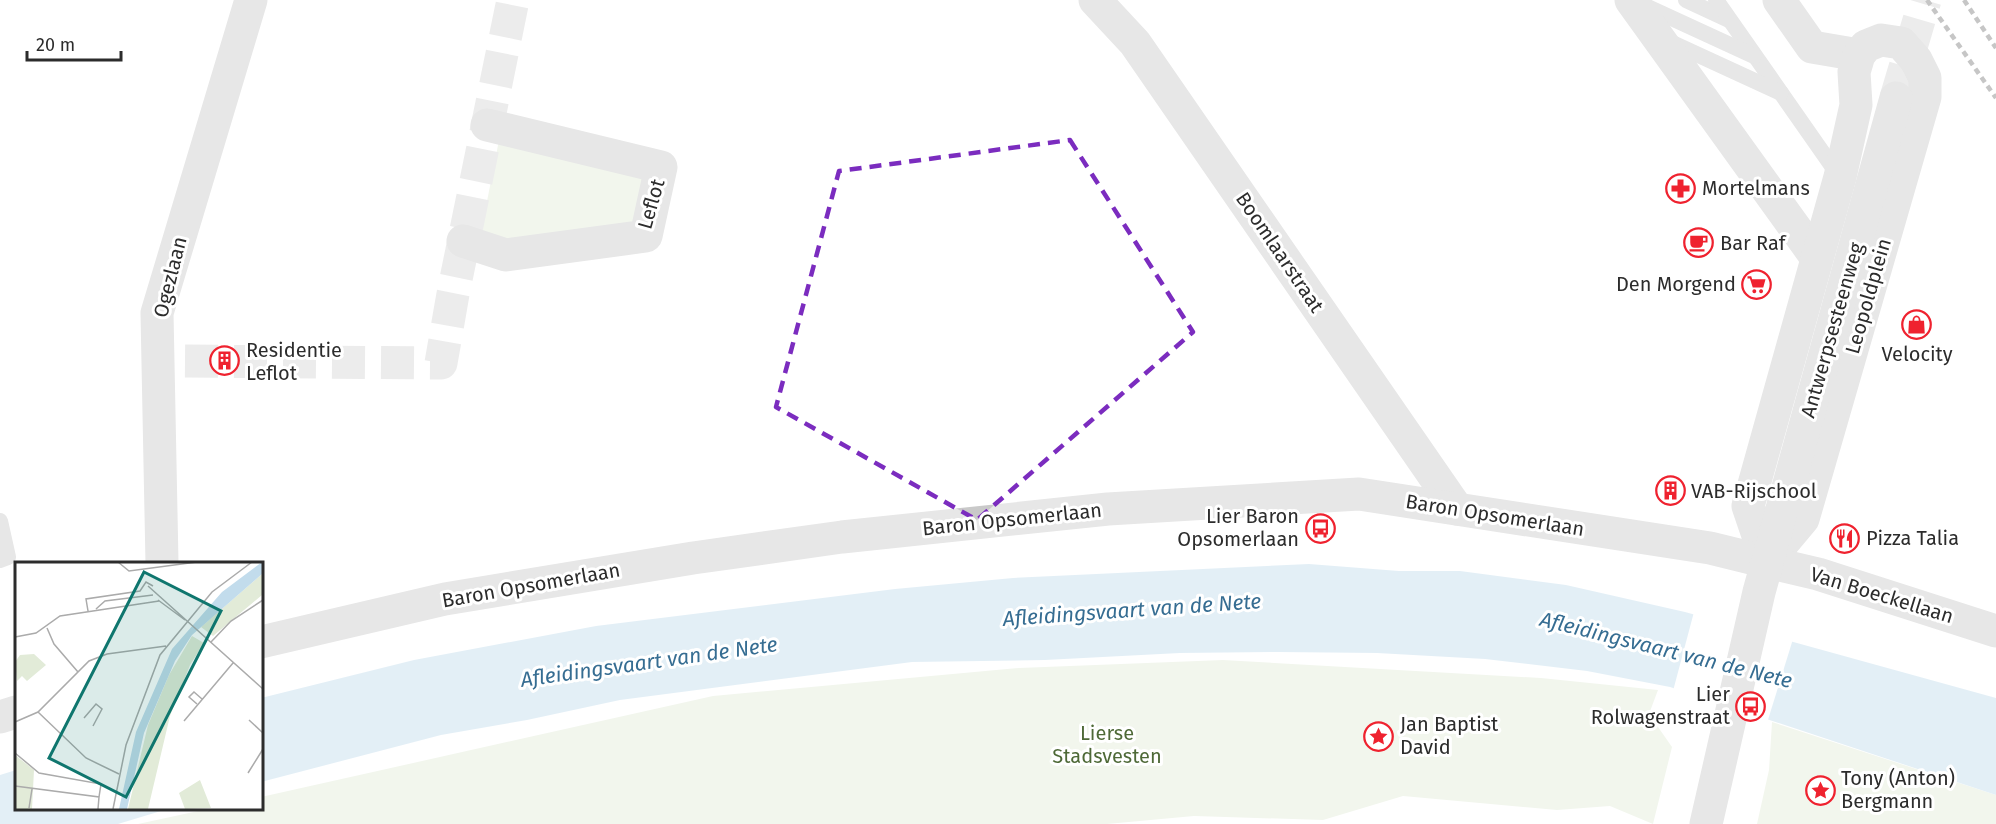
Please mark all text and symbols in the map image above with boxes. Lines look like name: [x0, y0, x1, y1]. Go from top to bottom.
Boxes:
scale bar: [27, 24, 122, 62]
text: 20 m: [36, 34, 75, 56]
pharmacy icon: Mortelmans: [1665, 172, 1697, 204]
street label: Leflot: [632, 175, 670, 232]
place label: Mortelmans: [1702, 176, 1810, 200]
street label: Boomlaarstraat: [1231, 187, 1330, 317]
cafe icon: Bar Raf: [1683, 227, 1715, 259]
place label: Bar Raf: [1720, 231, 1787, 255]
street label: Ogezlaan: [148, 234, 192, 320]
street label: Leopoldplein: [1840, 235, 1896, 357]
street label: Antwerpsesteenweg: [1796, 239, 1869, 420]
supermarket icon: Den Morgend: [1741, 268, 1773, 300]
place label: Den Morgend: [1616, 272, 1736, 296]
shop icon: Velocity: [1901, 308, 1933, 340]
place label: Residentie Leflot: [246, 338, 342, 385]
place label: Velocity: [1881, 342, 1953, 366]
building icon: Residentie Leflot: [209, 345, 241, 377]
building icon: VAB-Rijschool: [1654, 475, 1686, 507]
place label: VAB-Rijschool: [1691, 479, 1817, 503]
street label: Baron Opsomerlaan: [1404, 489, 1586, 541]
street label: Baron Opsomerlaan: [921, 498, 1103, 540]
place label: Lier Baron Opsomerlaan: [1177, 504, 1299, 551]
bus stop icon: Lier Baron Opsomerlaan: [1304, 512, 1336, 544]
restaurant icon: Pizza Talia: [1829, 522, 1861, 554]
place label: Pizza Talia: [1866, 526, 1959, 550]
street label: Baron Opsomerlaan: [440, 558, 622, 612]
inset map: [15, 562, 262, 809]
street label: Van Boeckellaan: [1807, 562, 1957, 628]
water label: Afleidingsvaart van de Nete: [1001, 588, 1262, 632]
water label: Afleidingsvaart van de Nete: [1536, 606, 1795, 694]
water label: Afleidingsvaart van de Nete: [518, 631, 779, 693]
place label: Lier Rolwagenstraat: [1591, 682, 1731, 729]
bus stop icon: Lier Rolwagenstraat: [1735, 690, 1767, 722]
place label: Jan Baptist David: [1400, 712, 1499, 759]
place icon: Jan Baptist David: [1363, 720, 1395, 752]
park label: Lierse Stadsvesten: [1052, 721, 1162, 768]
place label: Tony (Anton) Bergmann: [1841, 766, 1955, 813]
place icon: Tony (Anton) Bergmann: [1804, 774, 1836, 806]

